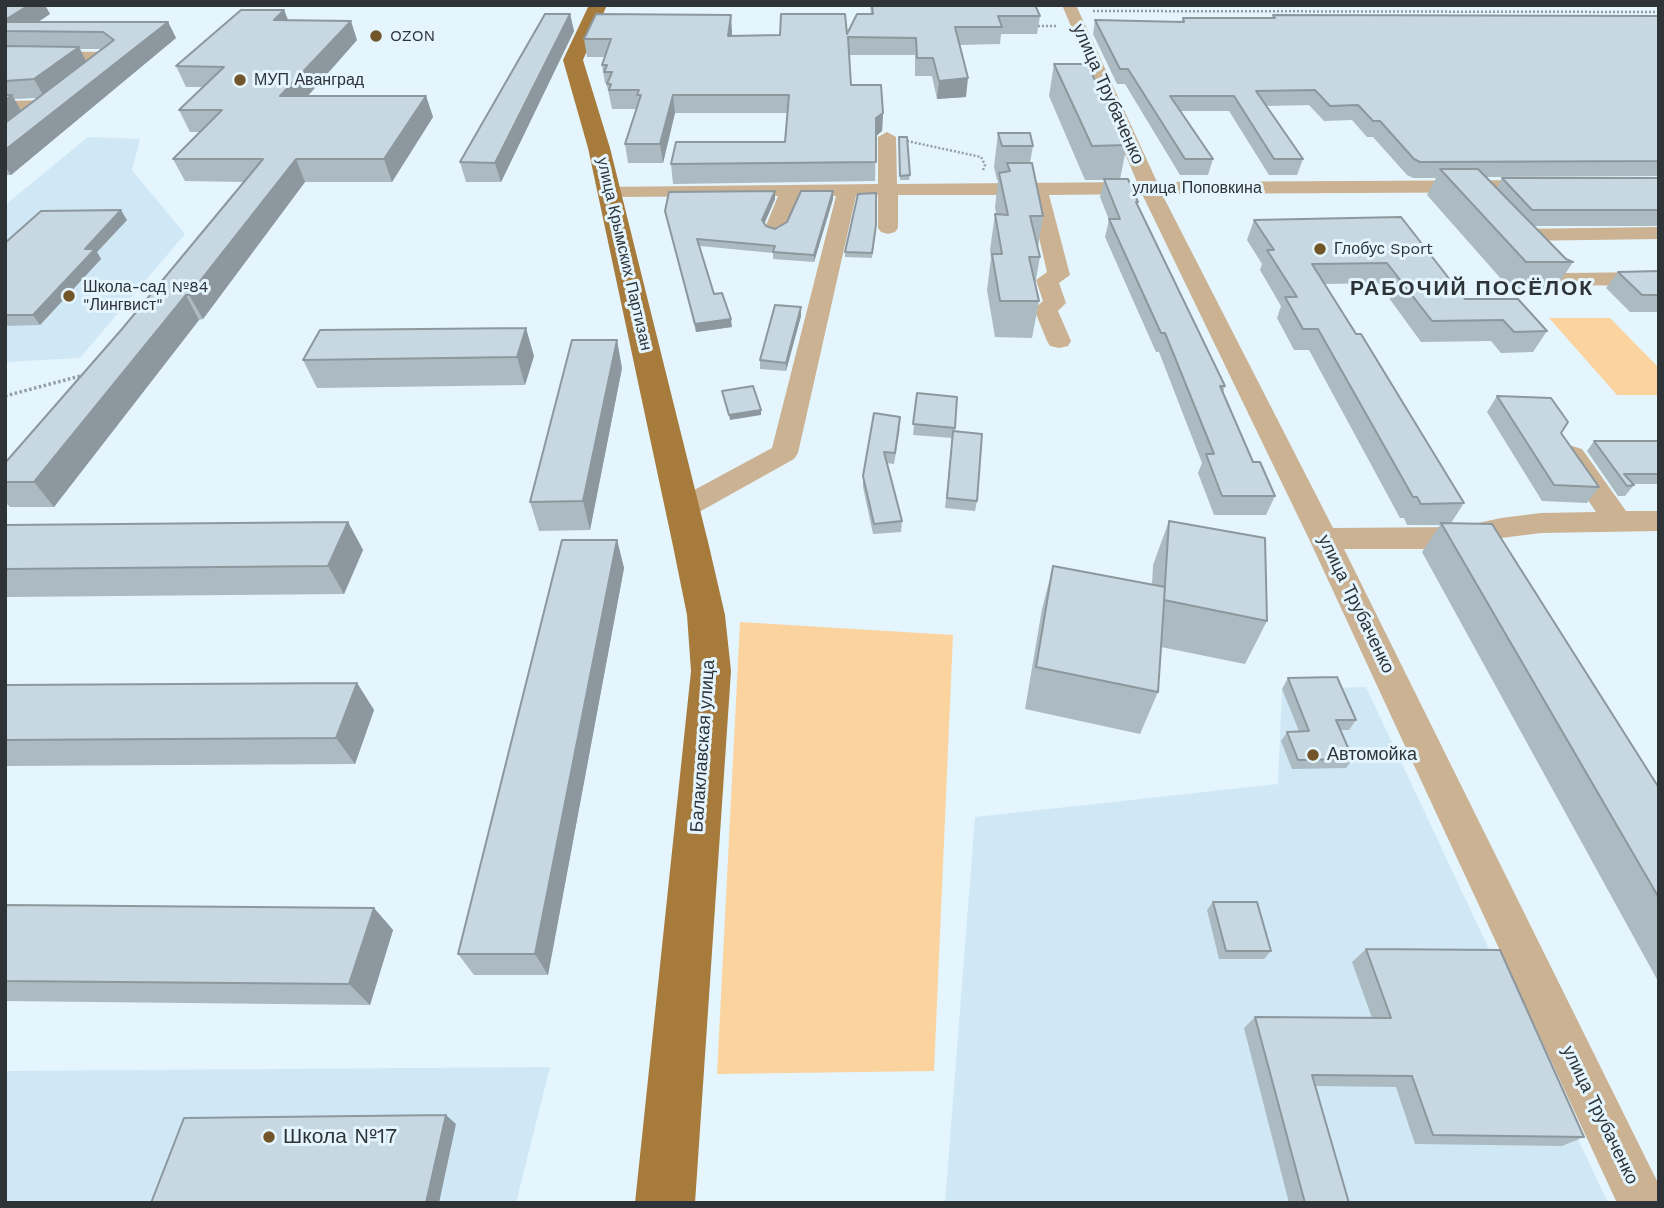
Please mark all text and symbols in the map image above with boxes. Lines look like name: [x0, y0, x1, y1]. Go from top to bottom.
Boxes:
street label: улица Трубаченко: [1067, 20, 1149, 168]
place label: OZON: [390, 26, 435, 46]
marker: OZON: [368, 28, 384, 44]
place label: МУП Аванград: [254, 70, 364, 90]
marker: МУП Аванград: [232, 72, 248, 88]
street label: улица Крымских Партизан: [592, 155, 656, 353]
street label: улица Поповкина: [1132, 178, 1262, 198]
place label: Глобус Sport: [1334, 239, 1433, 259]
marker: Глобус Sport: [1312, 241, 1328, 257]
district label: РАБОЧИЙ ПОСЁЛОК: [1352, 276, 1592, 302]
place label: Школа-сад №84 "Лингвист": [83, 277, 209, 315]
marker: Школа-сад №84 "Лингвист": [61, 288, 77, 304]
street label: улица Трубаченко: [1313, 531, 1399, 677]
street label: Балаклавская улица: [686, 659, 720, 833]
place label: Автомойка: [1327, 744, 1417, 766]
marker: Автомойка: [1305, 747, 1321, 763]
street label: улица Трубаченко: [1557, 1042, 1643, 1188]
place label: Школа №17: [283, 1124, 397, 1150]
marker: Школа №17: [261, 1129, 277, 1145]

